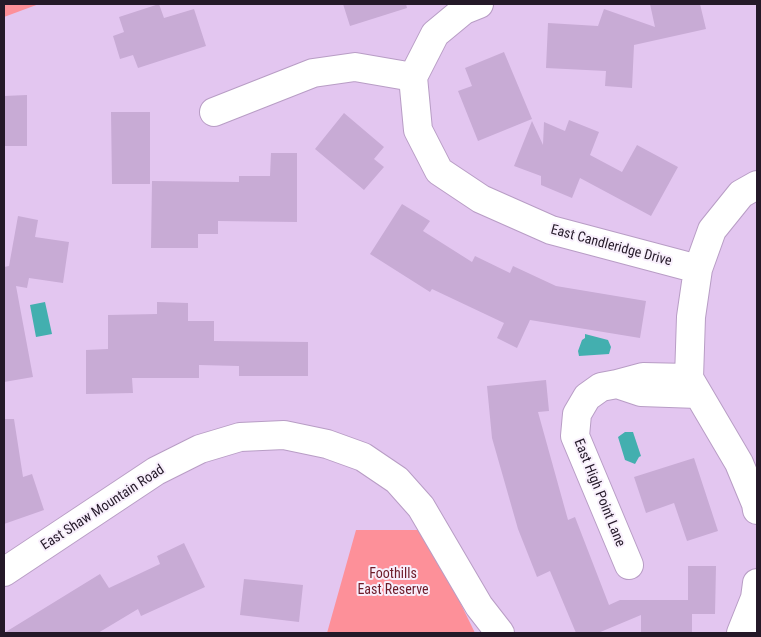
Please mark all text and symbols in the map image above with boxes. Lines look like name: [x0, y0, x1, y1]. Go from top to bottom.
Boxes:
street label: East Candleridge Drive: [549, 222, 673, 270]
street label: East High Point Lane: [570, 437, 628, 549]
street label: East Shaw Mountain Road: [38, 462, 168, 554]
park label: Foothills East Reserve: [357, 566, 429, 598]

